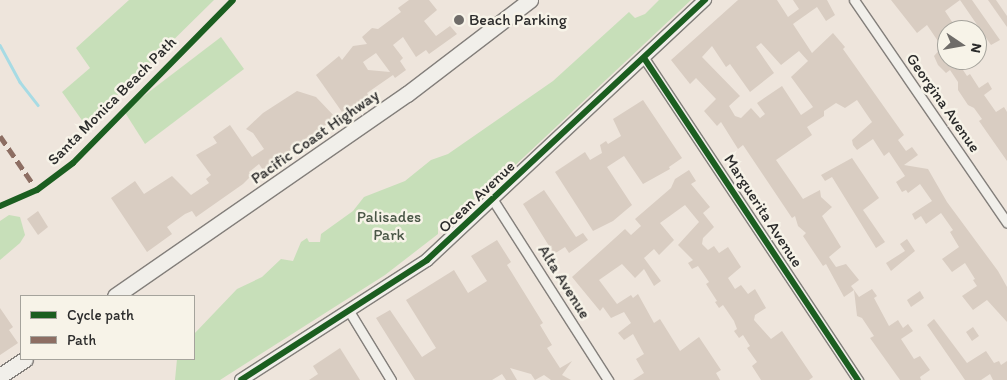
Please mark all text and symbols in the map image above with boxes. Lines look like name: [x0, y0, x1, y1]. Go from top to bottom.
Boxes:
place label: Beach Parking: [469, 10, 567, 30]
marker: Beach Parking: [453, 14, 465, 26]
north arrow: [937, 20, 987, 70]
street label: Santa Monica Beach Path: [44, 33, 180, 169]
text: N: [967, 42, 985, 54]
street label: Georgina Avenue: [902, 50, 984, 156]
street label: Pacific Coast Highway: [248, 86, 382, 188]
street label: Marguerita Avenue: [720, 151, 806, 271]
street label: Ocean Avenue: [435, 157, 519, 237]
park label: Palisades Park: [357, 207, 421, 245]
street label: Alta Avenue: [534, 242, 594, 322]
legend: [20, 295, 195, 360]
text: Cycle path: [67, 306, 134, 324]
text: Path: [67, 331, 96, 349]

